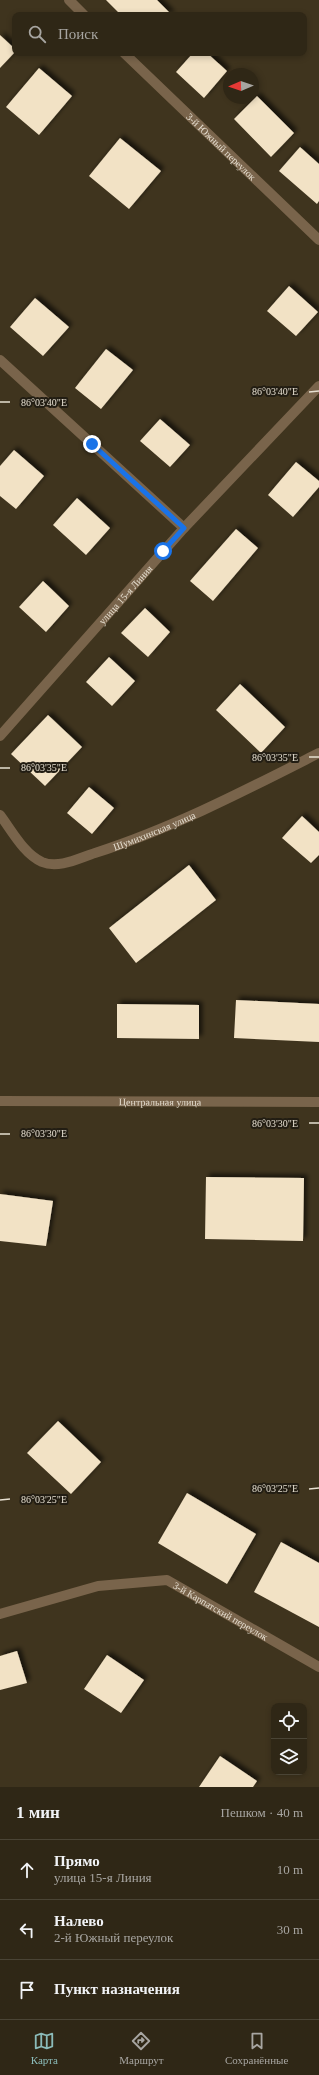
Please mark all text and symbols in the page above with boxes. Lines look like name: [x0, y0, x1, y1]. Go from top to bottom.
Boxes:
search box: [12, 12, 307, 56]
icon: search: [26, 23, 48, 45]
text: Поиск: [58, 26, 98, 42]
north arrow: [223, 68, 259, 104]
street label: 3-й Южный переулок: [184, 111, 258, 183]
text: 86°03'40"E: [252, 386, 298, 397]
text: 86°03'40"E: [21, 397, 67, 408]
route end: [83, 435, 101, 453]
route start: [154, 542, 172, 560]
street label: улица 15-я Линия: [97, 563, 155, 627]
text: 86°03'35"E: [252, 752, 298, 763]
text: 86°03'35"E: [21, 762, 67, 773]
street label: Шумихинская улица: [112, 809, 198, 853]
street label: Центральная улица: [119, 1096, 202, 1108]
text: 86°03'30"E: [252, 1118, 298, 1129]
text: 86°03'30"E: [21, 1128, 67, 1139]
text: 86°03'25"E: [252, 1483, 298, 1494]
text: 86°03'25"E: [21, 1494, 67, 1505]
street label: 3-й Карпатский переулок: [171, 1580, 270, 1643]
map controls: [271, 1703, 307, 1775]
button: locate: [271, 1703, 307, 1739]
button: layers: [271, 1739, 307, 1775]
text: 1 мин: [16, 1803, 60, 1822]
text: Пешком · 40 m: [221, 1805, 303, 1820]
text: Прямо: [54, 1853, 100, 1869]
icon: ahead: [16, 1859, 38, 1881]
text: 10 m: [277, 1862, 303, 1877]
text: улица 15-я Линия: [54, 1870, 152, 1885]
text: Налево: [54, 1913, 104, 1929]
icon: left: [16, 1919, 38, 1941]
text: 30 m: [277, 1922, 303, 1937]
text: 2-й Южный переулок: [54, 1930, 173, 1945]
icon: arrive: [16, 1979, 38, 2001]
text: Пункт назначения: [54, 1981, 180, 1997]
tab: Карта: [31, 2030, 58, 2066]
tab: Маршрут: [119, 2030, 164, 2066]
tab: Сохранённые: [225, 2030, 288, 2066]

